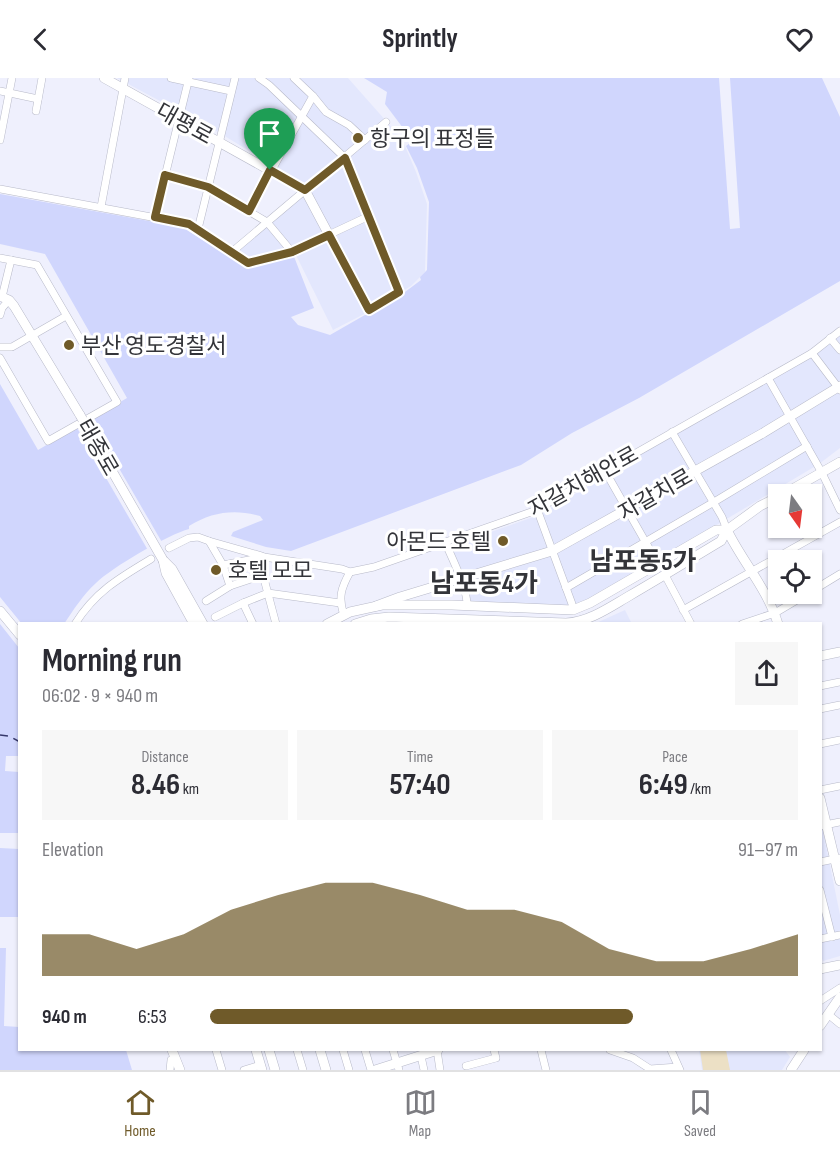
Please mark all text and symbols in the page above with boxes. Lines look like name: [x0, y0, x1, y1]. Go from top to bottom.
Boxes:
icon: back: [24, 23, 57, 56]
text: Sprintly: [382, 23, 458, 55]
icon: heart: [783, 23, 816, 56]
street label: 대평로: [151, 98, 217, 151]
pin: [244, 108, 295, 170]
icon: arrive: [253, 117, 286, 150]
place label: 항구의 표정들: [370, 126, 495, 153]
marker: 항구의 표정들: [351, 131, 365, 145]
place label: 부산 영도경찰서: [81, 333, 226, 360]
marker: 부산 영도경찰서: [62, 338, 76, 352]
street label: 태종로: [70, 415, 124, 481]
street label: 자갈치해안로: [524, 441, 643, 524]
street label: 자갈치로: [614, 463, 698, 527]
north arrow: [768, 484, 822, 538]
map controls: [768, 484, 822, 604]
place label: 아몬드 호텔: [386, 529, 491, 556]
marker: 아몬드 호텔: [496, 534, 510, 548]
district label: 남포동5가: [589, 547, 697, 578]
button: locate: [768, 550, 822, 604]
place label: 호텔 모모: [228, 558, 312, 585]
marker: 호텔 모모: [209, 563, 223, 577]
district label: 남포동4가: [430, 569, 538, 600]
text: Morning run: [42, 641, 182, 681]
button: share: [735, 642, 798, 705]
text: 06:02 · 9 × 940 m: [42, 684, 158, 708]
text: Distance: [141, 748, 189, 767]
text: Time: [407, 748, 433, 767]
text: Pace: [662, 748, 688, 767]
text: 8.46: [131, 767, 180, 803]
text: 57:40: [390, 767, 450, 803]
text: 6:49: [639, 767, 688, 803]
text: km: [180, 780, 199, 799]
text: /km: [688, 780, 711, 799]
text: Elevation: [42, 838, 104, 862]
text: 91–97 m: [738, 838, 798, 862]
text: 940 m: [42, 1005, 87, 1029]
text: 6:53: [138, 1005, 167, 1029]
tab: Home: [124, 1086, 157, 1141]
tab: Map: [404, 1086, 437, 1141]
tab: Saved: [684, 1086, 717, 1141]

